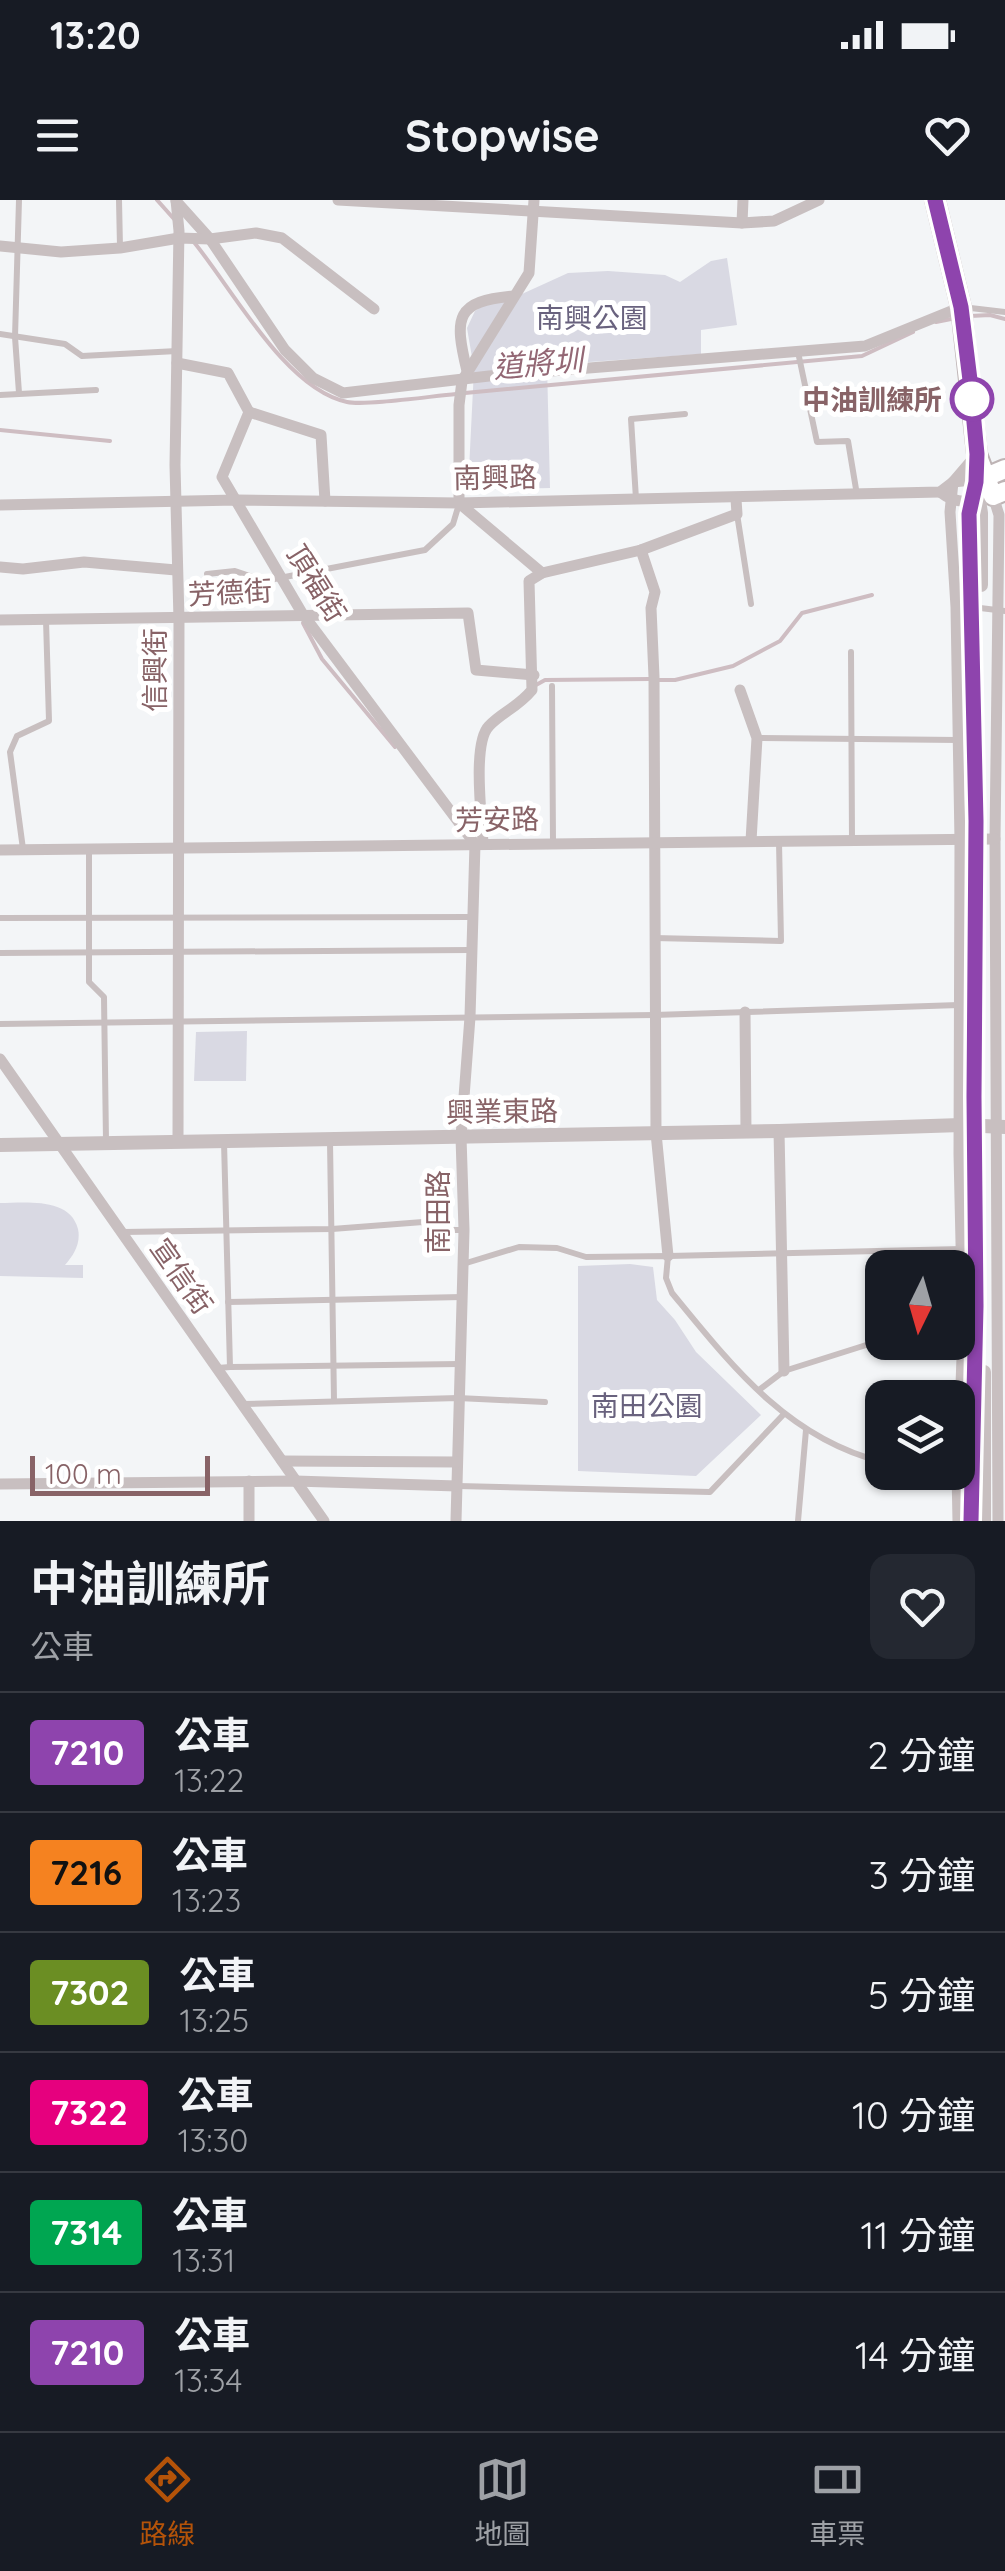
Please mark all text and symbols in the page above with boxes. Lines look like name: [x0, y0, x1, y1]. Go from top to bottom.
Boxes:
text: 13:20: [50, 11, 141, 59]
text: Stopwise: [405, 107, 600, 163]
icon: menu: [30, 108, 85, 163]
icon: heart: [920, 108, 975, 163]
park label: 南興公園: [536, 300, 648, 335]
water label: 道將圳: [492, 340, 588, 386]
marker: 中油訓練所: [951, 378, 993, 420]
place label: 中油訓練所: [802, 382, 942, 417]
street label: 南興路: [453, 459, 537, 495]
street label: 頂福街: [280, 538, 354, 628]
street label: 芳德街: [187, 572, 273, 612]
street label: 信興街: [137, 628, 172, 712]
street label: 芳安路: [455, 801, 539, 837]
street label: 興業東路: [446, 1093, 558, 1129]
street label: 南田路: [420, 1170, 455, 1254]
street label: 宣信街: [144, 1232, 220, 1320]
north arrow: [865, 1250, 975, 1360]
map controls: [865, 1250, 975, 1490]
button: layers: [865, 1380, 975, 1490]
park label: 南田公園: [591, 1388, 703, 1423]
scale bar: [30, 1451, 210, 1496]
text: 100 m: [45, 1456, 122, 1491]
text: 中油訓練所: [30, 1553, 270, 1613]
button: heart: [870, 1554, 975, 1659]
text: 公車: [30, 1626, 94, 1666]
text: 公車: [174, 1711, 250, 1759]
text: 7210: [50, 1730, 124, 1774]
text: 2 分鐘: [868, 1731, 975, 1779]
text: 13:22: [174, 1760, 244, 1800]
text: 公車: [172, 1831, 248, 1879]
text: 7216: [50, 1850, 122, 1894]
text: 3 分鐘: [869, 1851, 975, 1899]
text: 13:23: [172, 1880, 241, 1920]
text: 公車: [179, 1951, 255, 1999]
text: 7302: [50, 1970, 129, 2014]
text: 5 分鐘: [868, 1971, 975, 2019]
text: 13:25: [179, 2000, 249, 2040]
text: 公車: [178, 2071, 254, 2119]
text: 7322: [50, 2090, 128, 2134]
text: 10 分鐘: [852, 2091, 975, 2139]
text: 13:30: [178, 2120, 248, 2160]
text: 公車: [172, 2191, 248, 2239]
text: 7314: [50, 2210, 122, 2254]
text: 11 分鐘: [861, 2211, 975, 2259]
text: 13:31: [172, 2240, 235, 2280]
text: 公車: [174, 2311, 250, 2359]
text: 7210: [50, 2330, 124, 2374]
text: 14 分鐘: [855, 2331, 975, 2379]
text: 13:34: [174, 2360, 242, 2400]
tab: 路線: [139, 2452, 196, 2552]
tab: 地圖: [474, 2452, 531, 2552]
tab: 車票: [809, 2452, 866, 2552]

